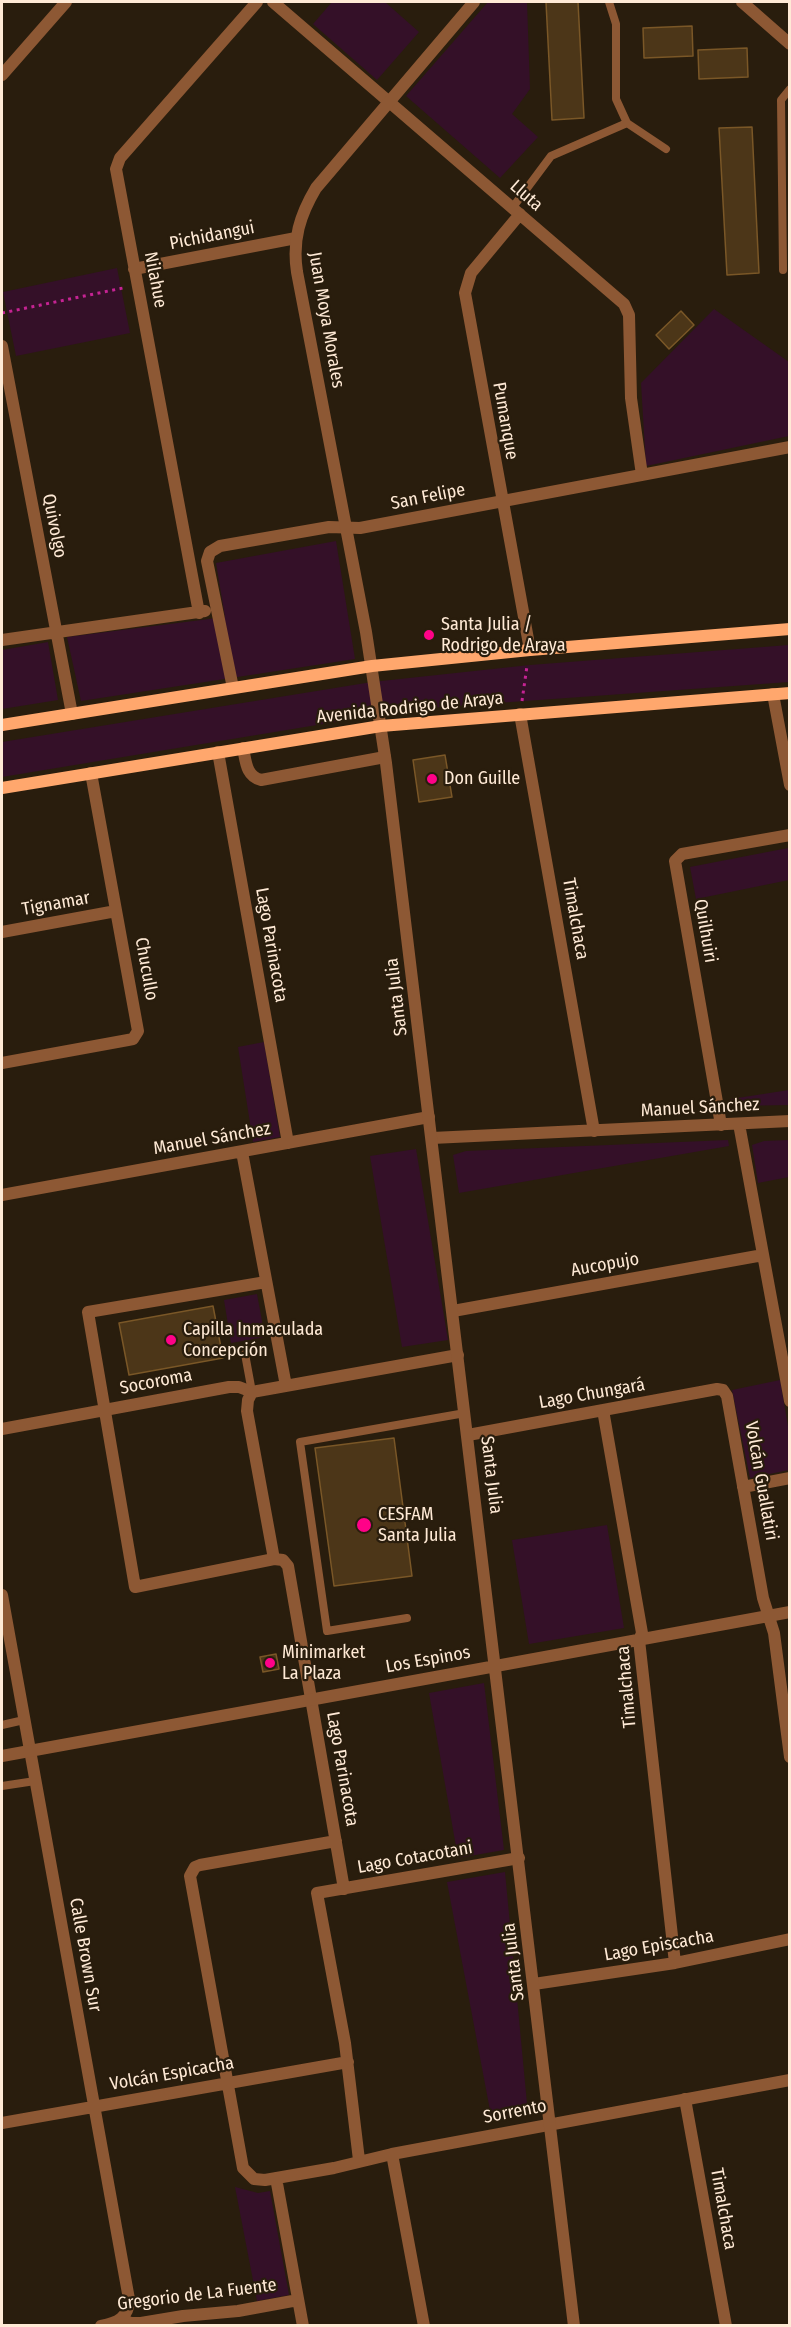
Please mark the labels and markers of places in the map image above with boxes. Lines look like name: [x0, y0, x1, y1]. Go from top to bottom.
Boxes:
place label: Santa Julia / Rodrigo de Araya: [441, 614, 565, 656]
marker: Santa Julia / Rodrigo de Araya: [422, 628, 436, 642]
place label: Don Guille: [444, 768, 520, 790]
marker: Don Guille: [425, 772, 439, 786]
place label: Capilla Inmaculada Concepción: [183, 1319, 323, 1362]
marker: Capilla Inmaculada Concepción: [164, 1333, 178, 1347]
place label: CESFAM Santa Julia: [378, 1504, 456, 1546]
marker: CESFAM Santa Julia: [355, 1516, 373, 1534]
place label: Minimarket La Plaza: [282, 1642, 365, 1684]
marker: Minimarket La Plaza: [263, 1656, 277, 1670]

